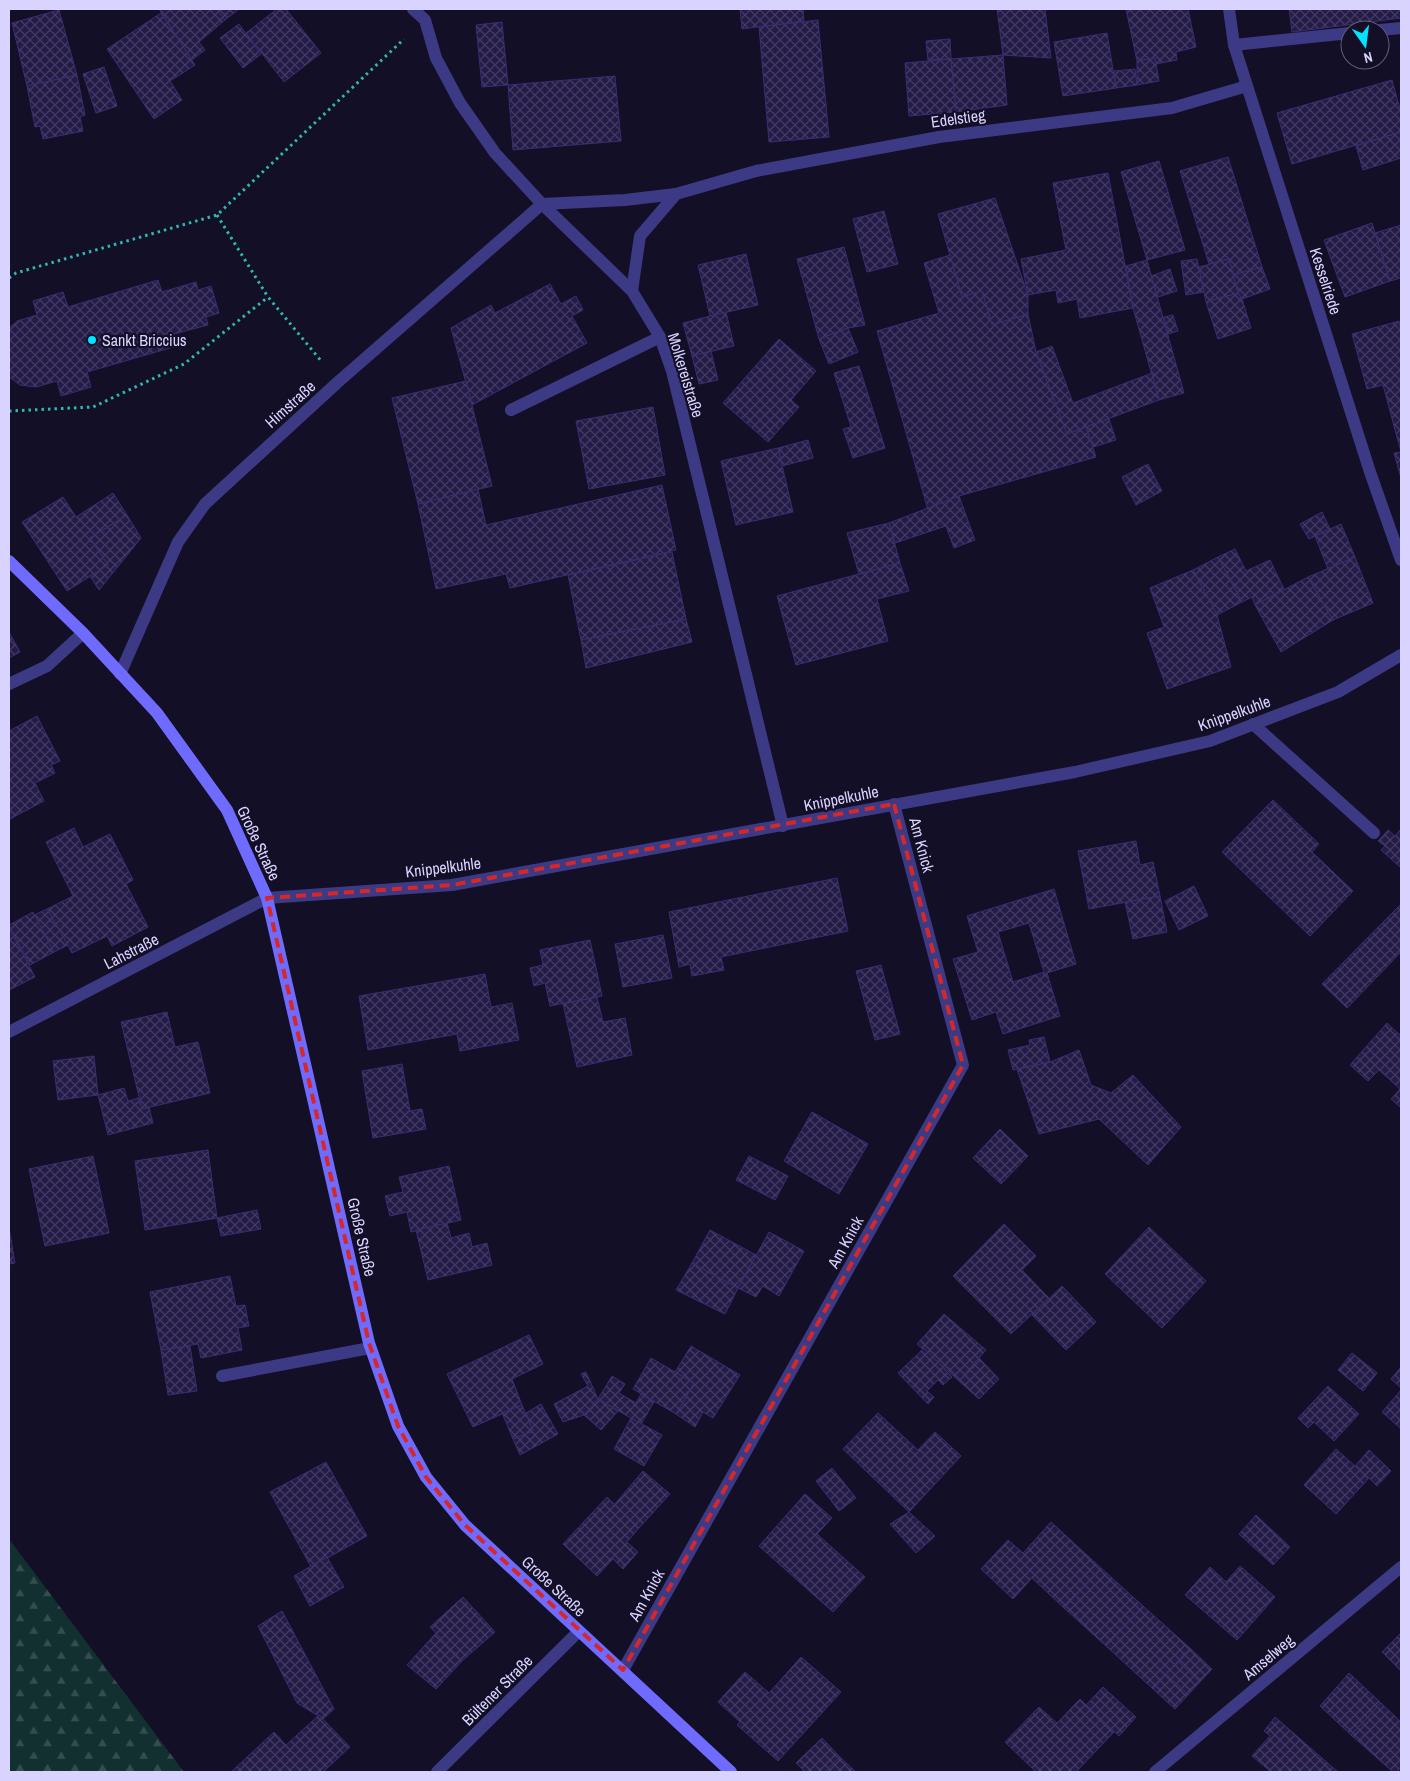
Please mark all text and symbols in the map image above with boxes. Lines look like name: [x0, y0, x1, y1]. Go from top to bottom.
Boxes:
north arrow: [1340, 20, 1390, 70]
text: N: [1362, 48, 1374, 67]
street label: Edelstieg: [929, 103, 987, 133]
street label: Kesselriede: [1305, 245, 1347, 317]
place label: Sankt Briccius: [102, 329, 187, 351]
street label: Molkereistraße: [663, 330, 709, 420]
marker: Sankt Briccius: [86, 334, 98, 346]
street label: Himstraße: [260, 375, 320, 433]
street label: Knippelkuhle: [1195, 690, 1273, 736]
street label: Knippelkuhle: [802, 780, 880, 816]
street label: Große Straße: [232, 802, 286, 884]
street label: Am Knick: [904, 814, 940, 875]
street label: Knippelkuhle: [404, 851, 482, 883]
street label: Lahstraße: [100, 928, 162, 974]
street label: Große Straße: [342, 1195, 382, 1279]
street label: Am Knick: [821, 1212, 868, 1273]
street label: Große Straße: [517, 1551, 591, 1621]
street label: Am Knick: [622, 1565, 669, 1626]
street label: Amselweg: [1237, 1629, 1299, 1686]
street label: Bültener Straße: [457, 1650, 537, 1730]

